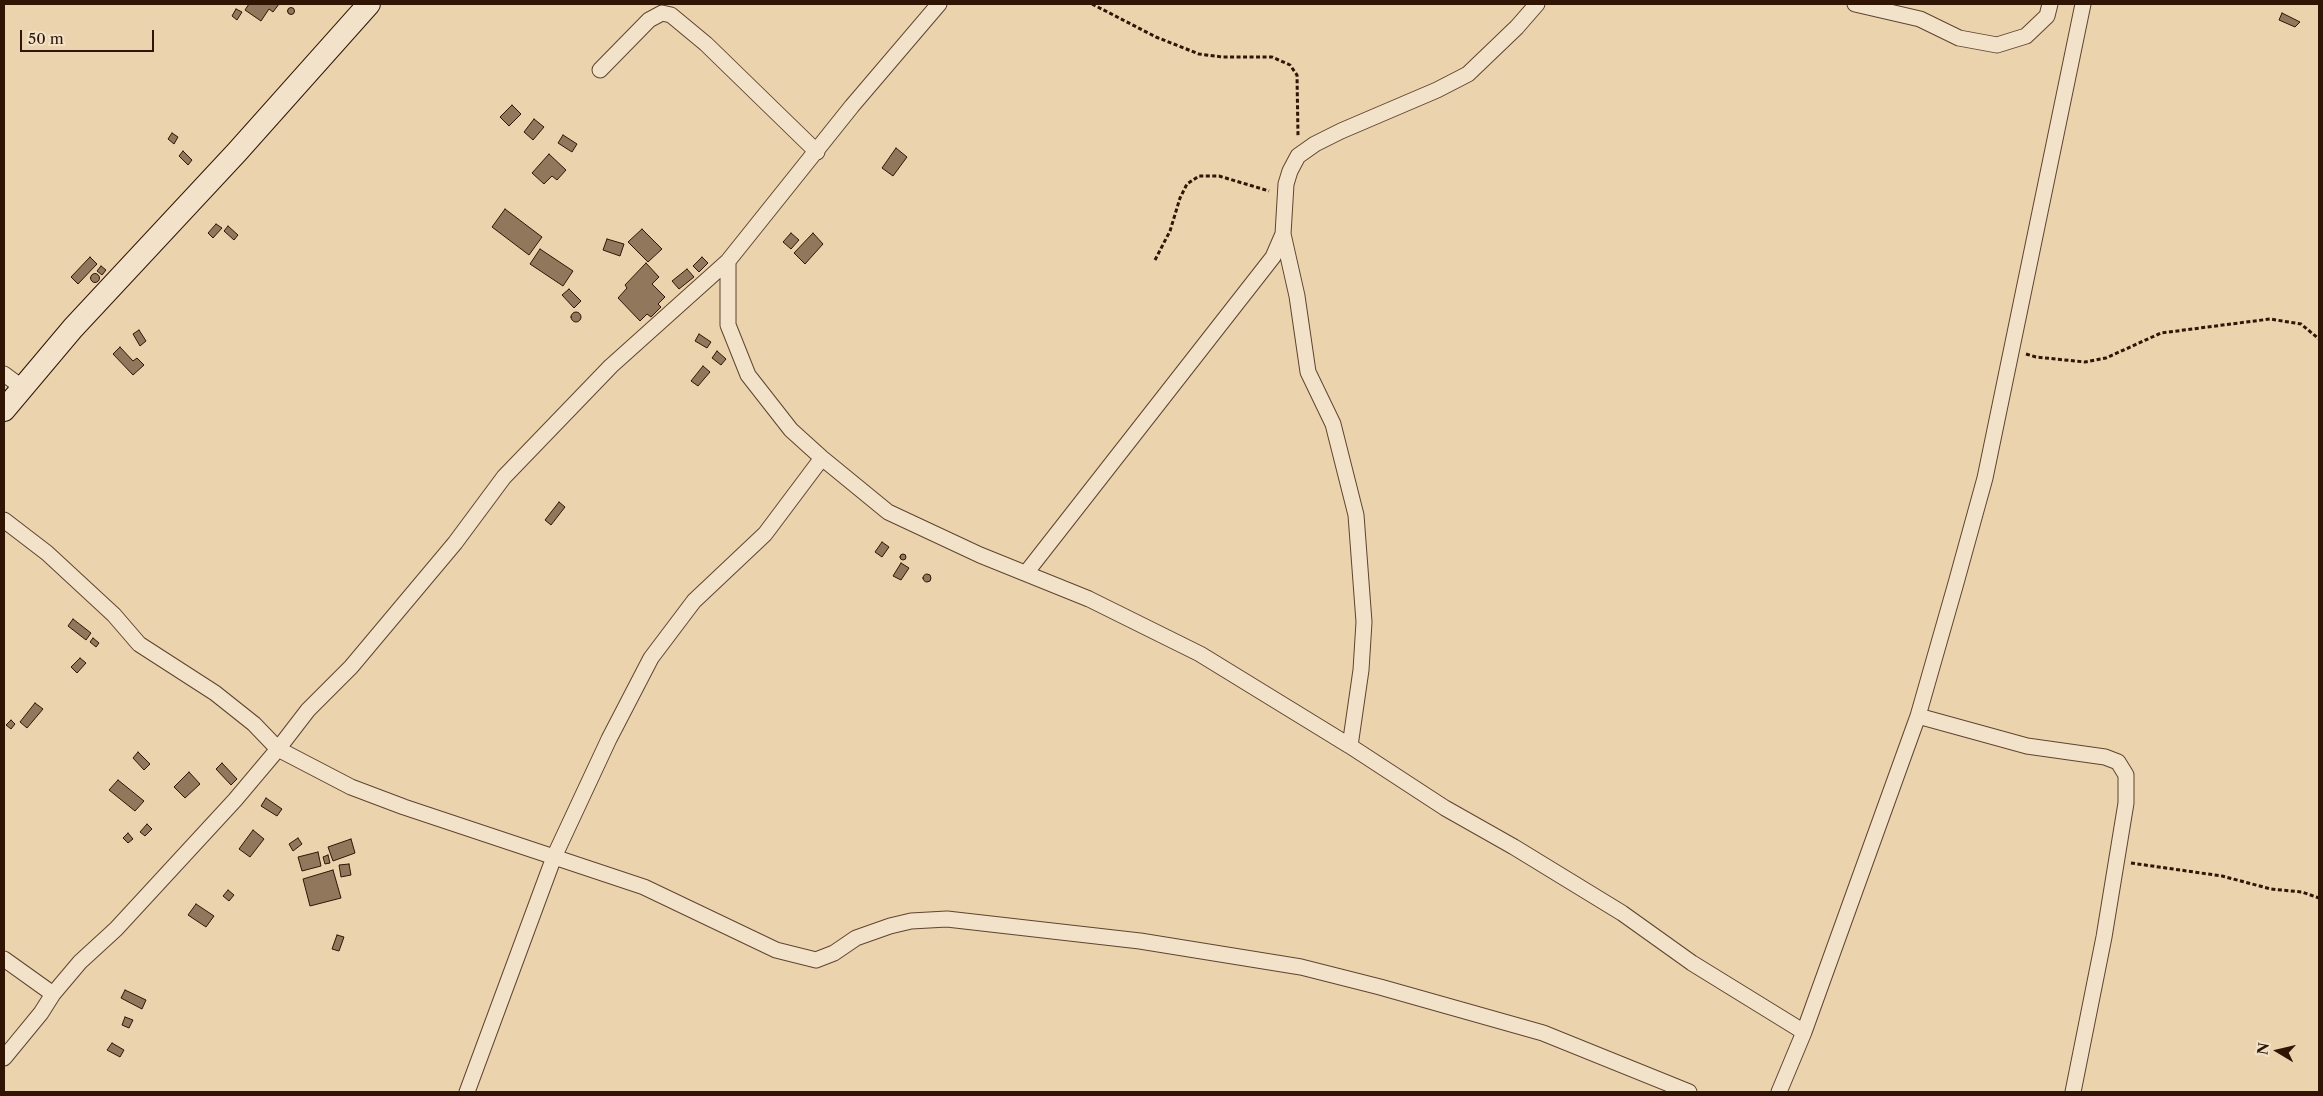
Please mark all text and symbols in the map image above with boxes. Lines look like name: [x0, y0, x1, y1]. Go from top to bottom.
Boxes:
scale bar: [22, 20, 156, 52]
text: 50 m: [28, 29, 64, 48]
north arrow: [2253, 1026, 2303, 1076]
text: N: [2253, 1041, 2273, 1056]

